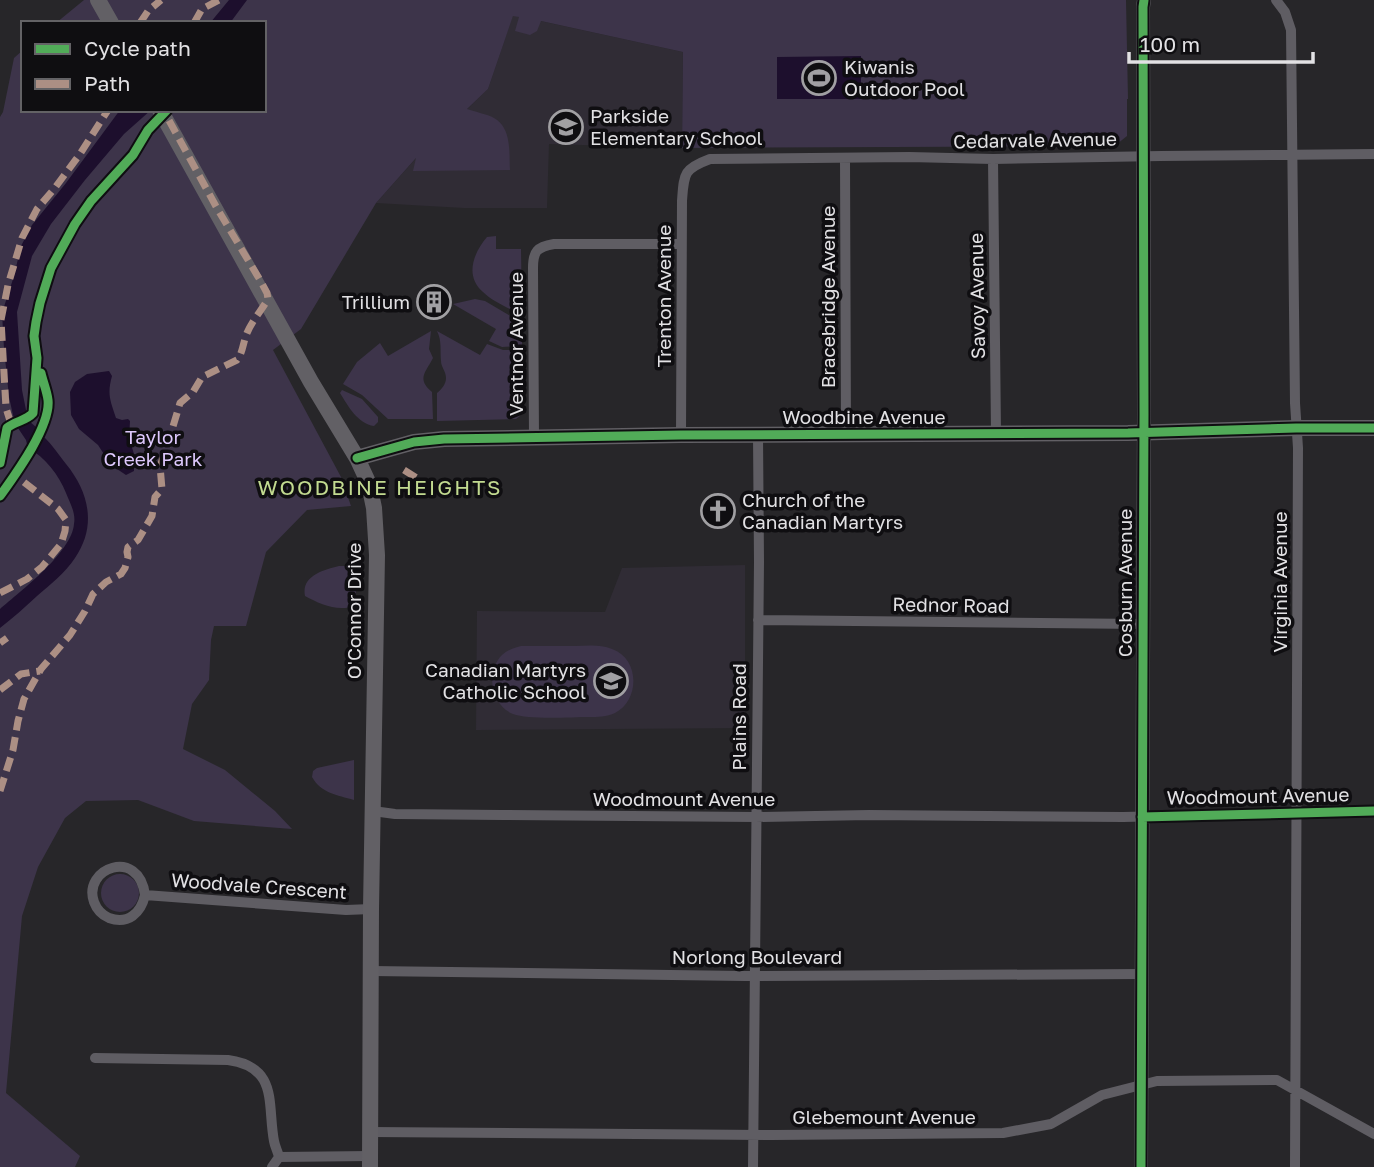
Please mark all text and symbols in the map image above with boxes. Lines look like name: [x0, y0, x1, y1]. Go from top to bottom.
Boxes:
legend: [21, 21, 266, 112]
scale bar: [1129, 21, 1313, 65]
text: 100 m: [1140, 31, 1200, 57]
text: Cycle path: [84, 35, 191, 61]
place label: Kiwanis Outdoor Pool: [844, 55, 965, 100]
sports icon: Kiwanis Outdoor Pool: [800, 59, 838, 97]
text: Path: [84, 70, 131, 96]
place label: Parkside Elementary School: [590, 104, 763, 149]
school or university icon: Parkside Elementary School: [547, 108, 585, 146]
street label: Cedarvale Avenue: [953, 127, 1117, 152]
street label: Bracebridge Avenue: [816, 206, 839, 388]
street label: Trenton Avenue: [652, 225, 675, 367]
street label: Savoy Avenue: [964, 233, 989, 359]
street label: Ventnor Avenue: [504, 272, 527, 416]
building icon: Trillium: [415, 283, 453, 321]
place label: Trillium: [342, 290, 410, 313]
street label: Woodbine Avenue: [782, 405, 946, 428]
park label: Taylor Creek Park: [104, 425, 203, 470]
district label: WOODBINE HEIGHTS: [258, 474, 502, 500]
place label: Church of the Canadian Martyrs: [742, 488, 903, 533]
church icon: Church of the Canadian Martyrs: [699, 492, 737, 530]
street label: Cosburn Avenue: [1113, 509, 1136, 657]
street label: Virginia Avenue: [1268, 511, 1291, 653]
street label: O'Connor Drive: [342, 543, 365, 679]
street label: Rednor Road: [892, 592, 1010, 617]
place label: Canadian Martyrs Catholic School: [425, 658, 586, 703]
school or university icon: Canadian Martyrs Catholic School: [592, 662, 630, 700]
street label: Plains Road: [727, 663, 750, 771]
street label: Woodmount Avenue: [1167, 782, 1349, 809]
street label: Woodmount Avenue: [593, 787, 775, 810]
street label: Woodvale Crescent: [170, 868, 348, 903]
street label: Norlong Boulevard: [672, 945, 842, 968]
street label: Glebemount Avenue: [792, 1105, 976, 1128]

